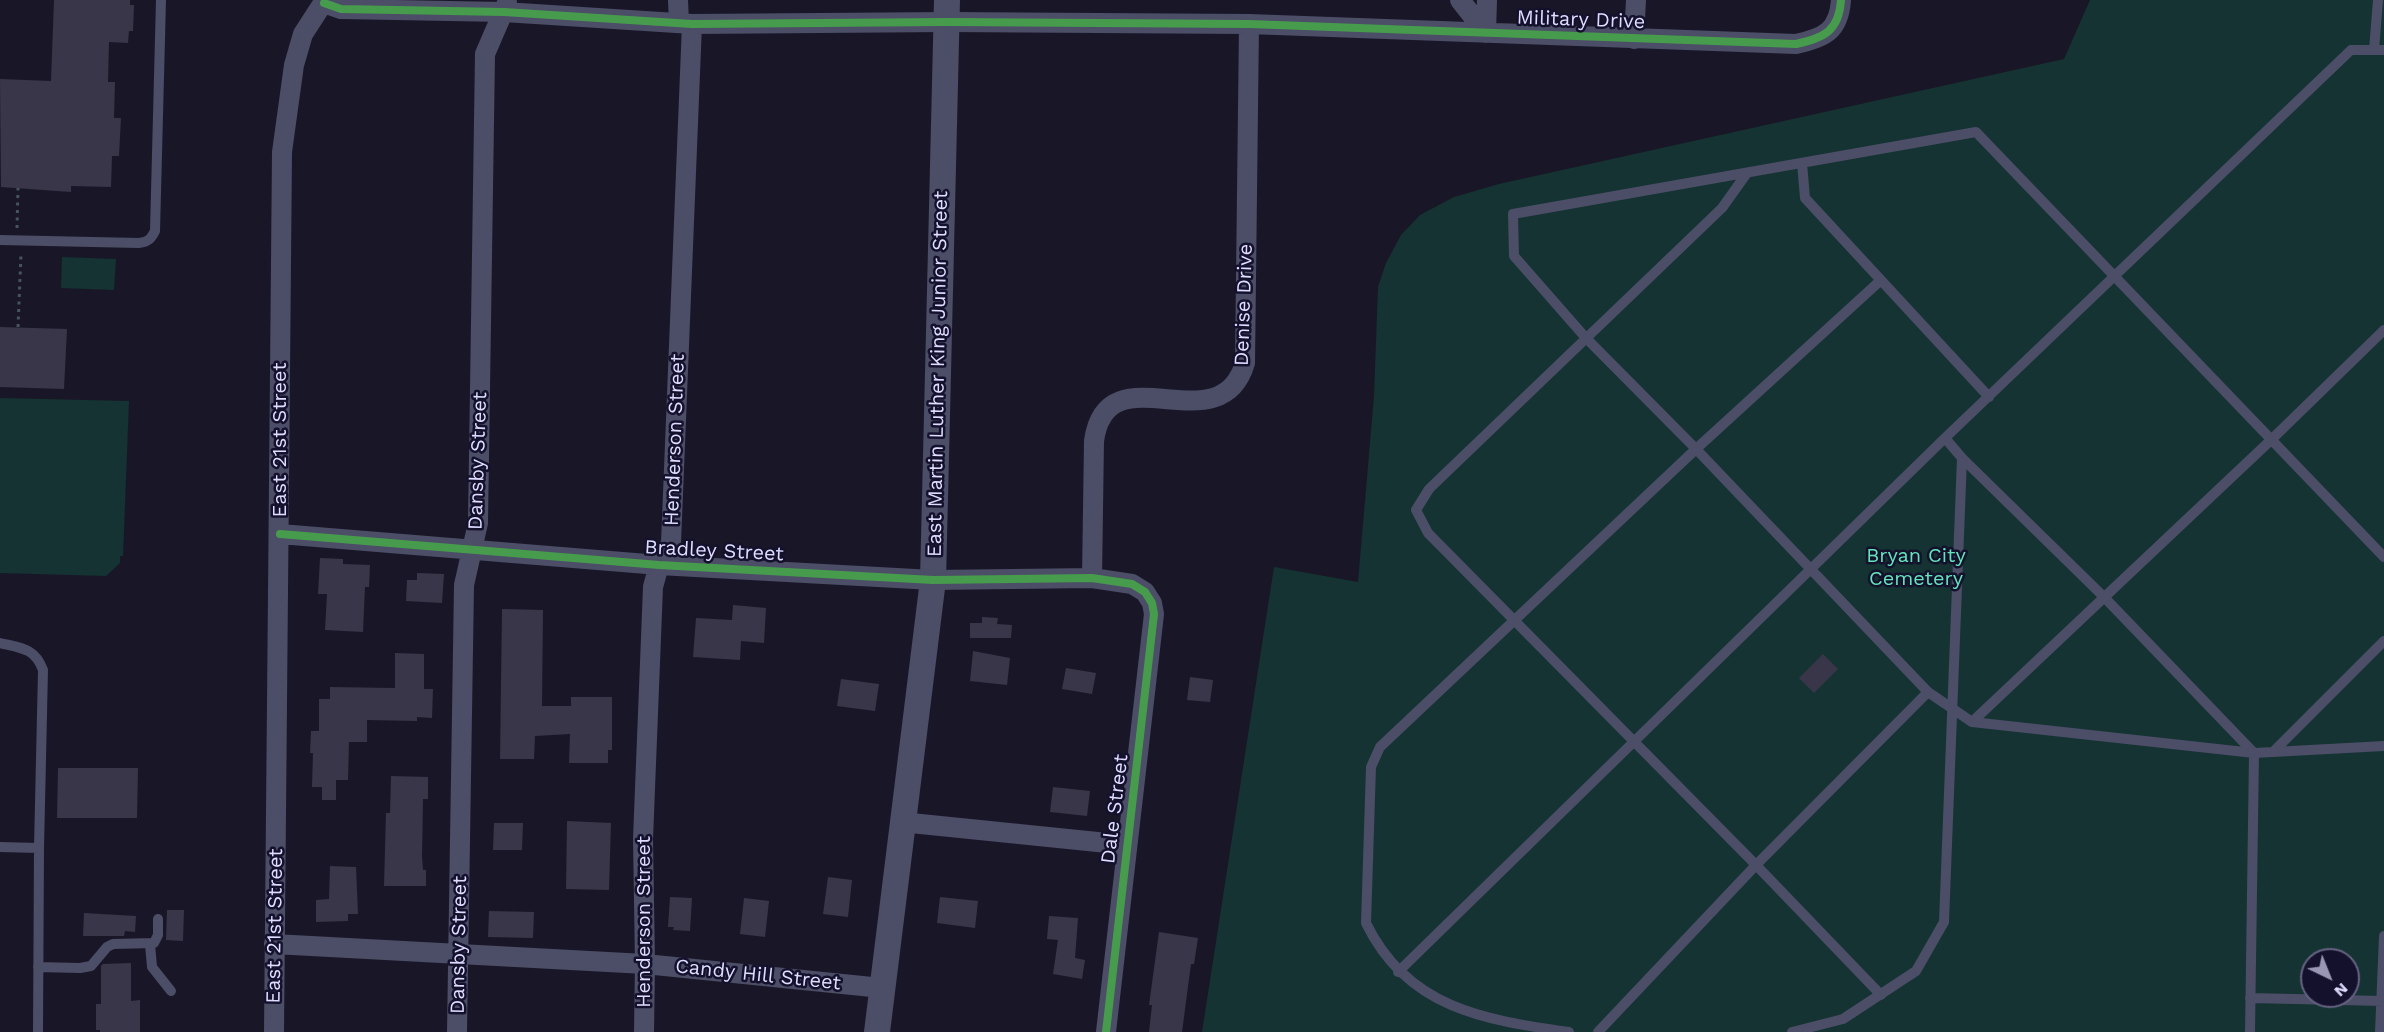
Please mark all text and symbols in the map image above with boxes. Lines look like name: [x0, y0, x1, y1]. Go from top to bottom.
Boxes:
street label: Military Drive: [1516, 6, 1646, 34]
street label: East Martin Luther King Junior Street: [923, 191, 953, 557]
street label: Denise Drive: [1230, 243, 1258, 367]
street label: Henderson Street: [660, 354, 690, 526]
street label: East 21st Street: [268, 362, 292, 518]
street label: Dansby Street: [464, 392, 492, 530]
street label: Bradley Street: [644, 535, 784, 567]
park label: Bryan City Cemetery: [1866, 544, 1966, 591]
street label: Dale Street: [1096, 753, 1134, 865]
street label: Henderson Street: [632, 836, 656, 1008]
street label: East 21st Street: [262, 848, 288, 1004]
street label: Dansby Street: [446, 876, 472, 1014]
north arrow: [2300, 948, 2360, 1008]
street label: Candy Hill Street: [674, 954, 842, 996]
text: N: [2330, 979, 2352, 1001]

